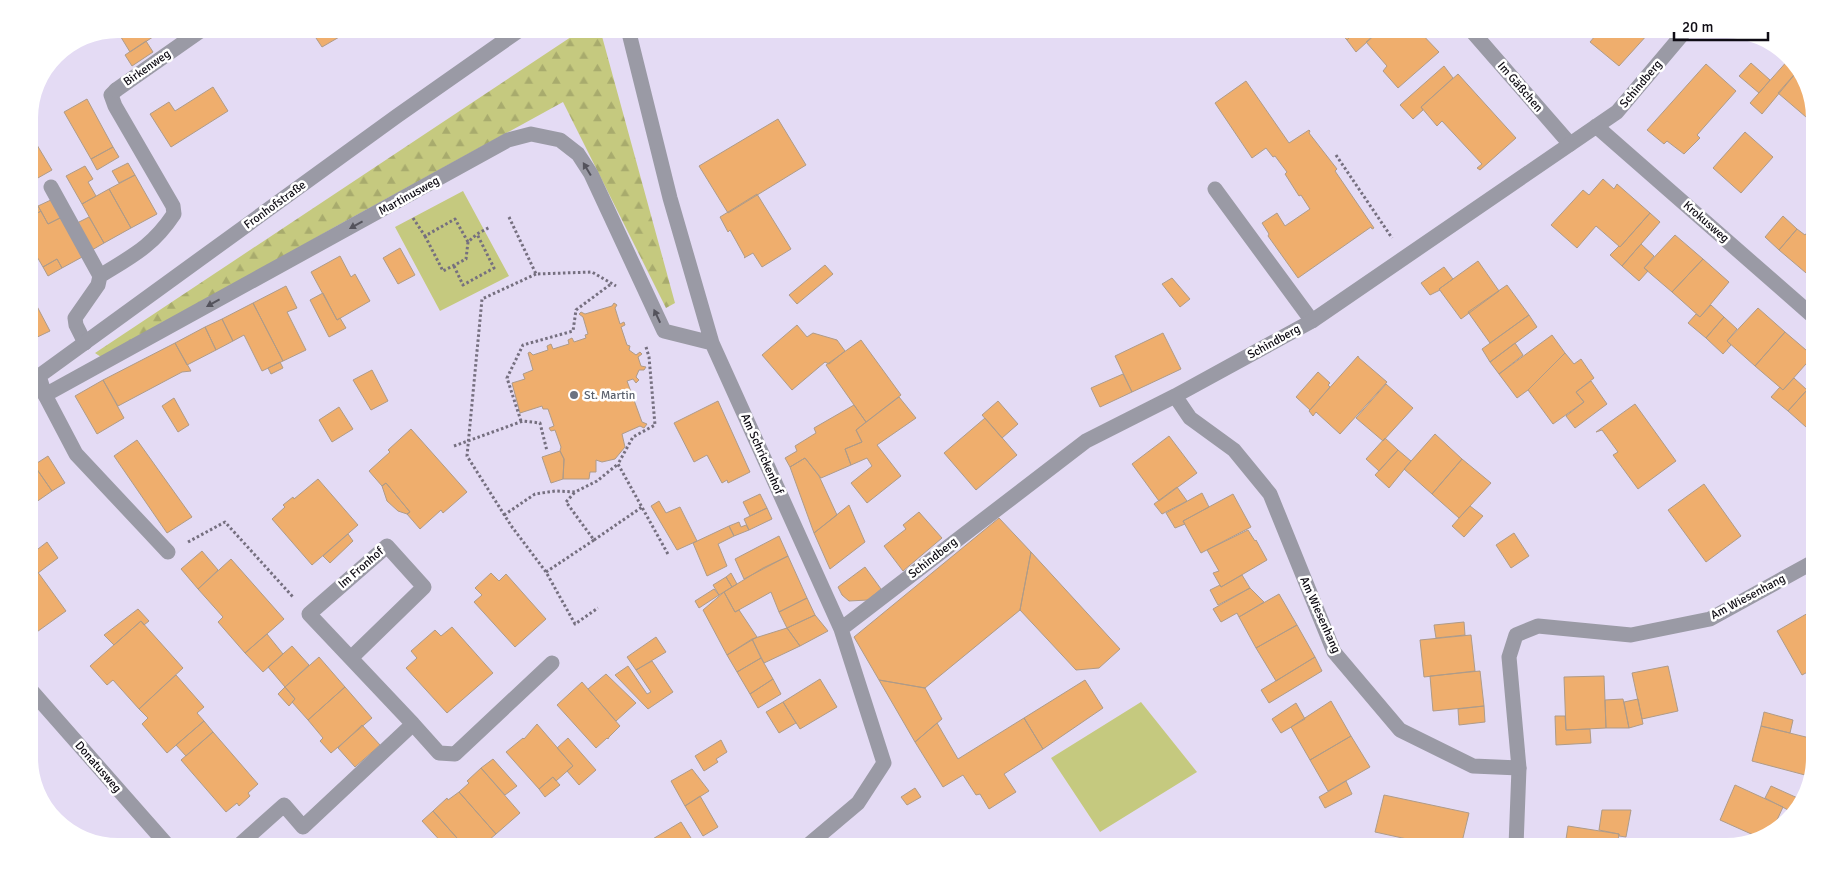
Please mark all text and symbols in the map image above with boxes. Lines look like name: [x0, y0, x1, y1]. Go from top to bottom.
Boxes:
scale bar: [1674, 10, 1768, 42]
text: 20 m: [1682, 18, 1713, 36]
street label: Birkenweg: [121, 46, 173, 90]
street label: Schindberg: [1617, 57, 1665, 111]
street label: Im Gäßchen: [1494, 59, 1546, 115]
one-way arrow: [583, 162, 592, 175]
street label: Martinusweg: [376, 173, 442, 219]
street label: Fronhofstraße: [241, 177, 309, 233]
street label: Krokusweg: [1680, 198, 1732, 246]
one-way arrow: [348, 221, 363, 229]
one-way arrow: [206, 299, 221, 307]
one-way arrow: [653, 308, 661, 323]
street label: Schindberg: [1245, 321, 1303, 363]
place label: St. Martin: [584, 388, 635, 403]
marker: St. Martin: [568, 389, 580, 401]
street label: Am Schrickenhof: [737, 411, 787, 498]
street label: Schindberg: [906, 534, 960, 582]
street label: Im Fronhof: [335, 544, 388, 592]
street label: Am Wiesenhang: [1708, 571, 1788, 623]
street label: Am Wiesenhang: [1296, 574, 1344, 656]
street label: Donatusweg: [72, 738, 124, 796]

